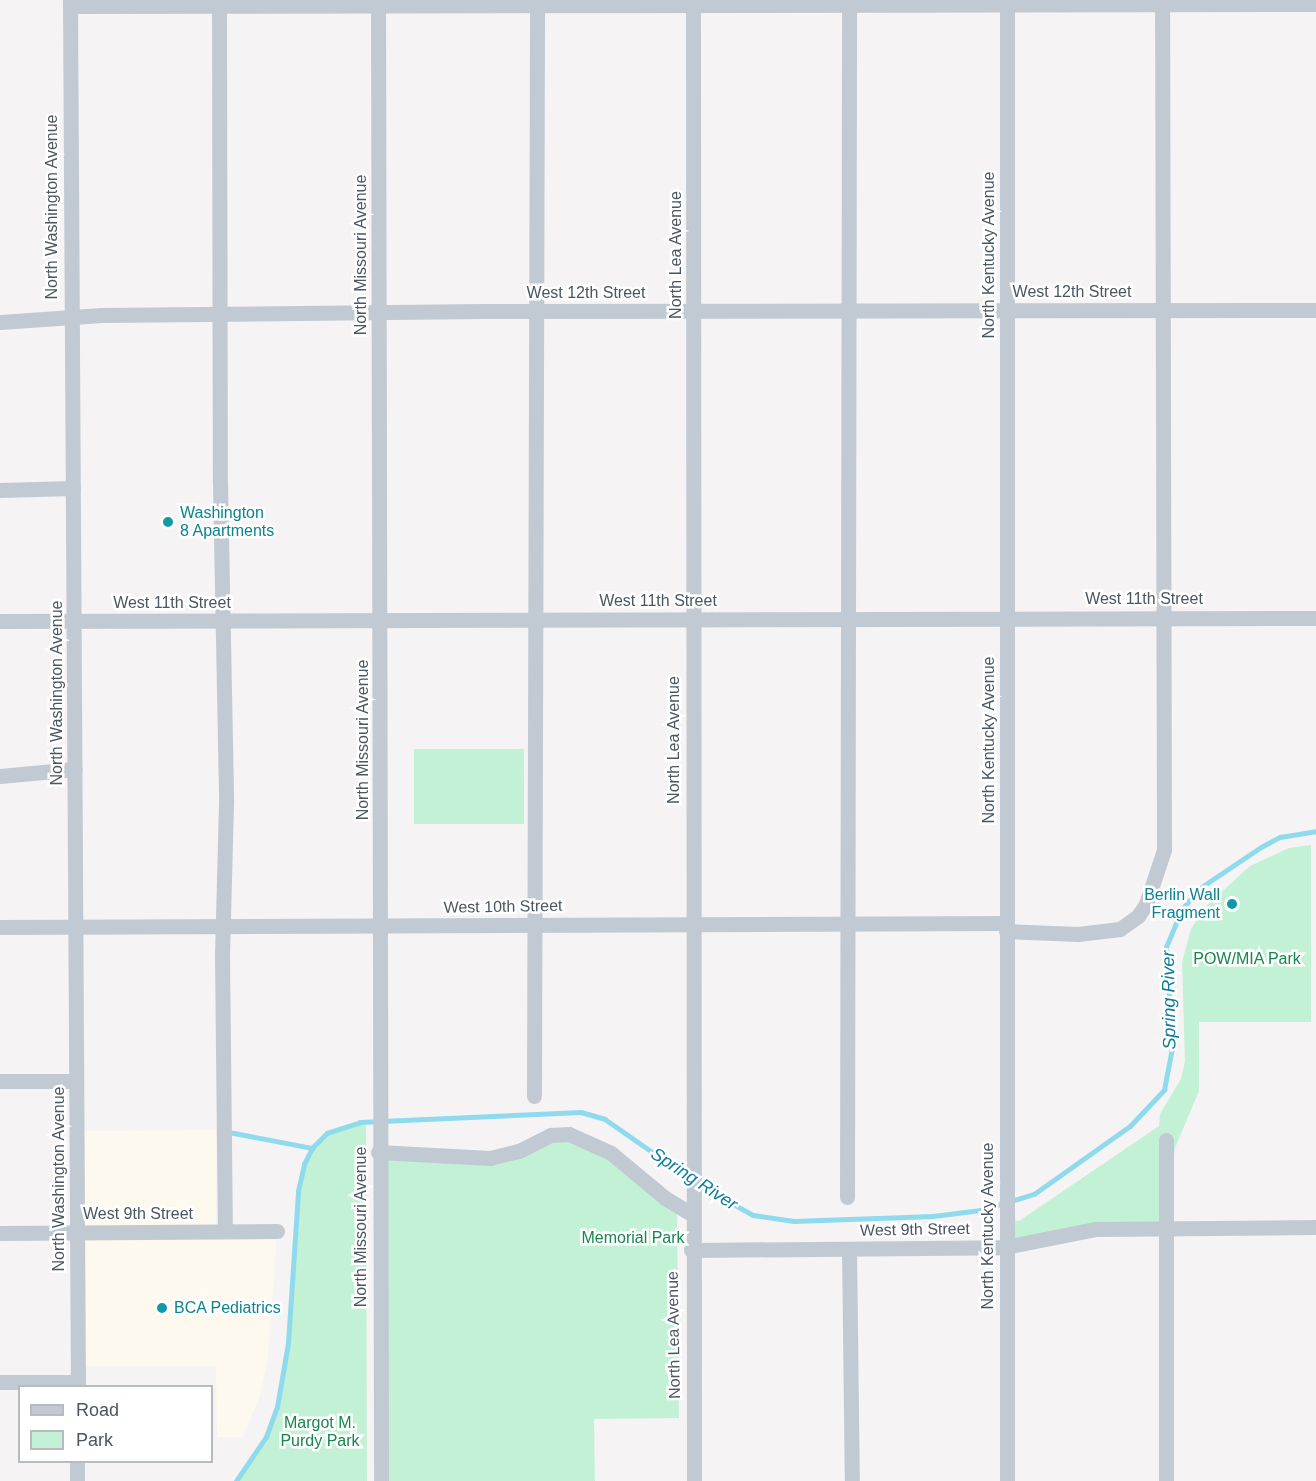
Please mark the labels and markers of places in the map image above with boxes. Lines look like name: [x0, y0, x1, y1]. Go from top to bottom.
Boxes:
place label: Washington 8 Apartments: [180, 503, 275, 541]
marker: Washington 8 Apartments: [161, 515, 175, 529]
place label: Berlin Wall Fragment: [1144, 885, 1220, 923]
marker: Berlin Wall Fragment: [1225, 897, 1239, 911]
place label: BCA Pediatrics: [174, 1298, 282, 1318]
marker: BCA Pediatrics: [155, 1301, 169, 1315]

